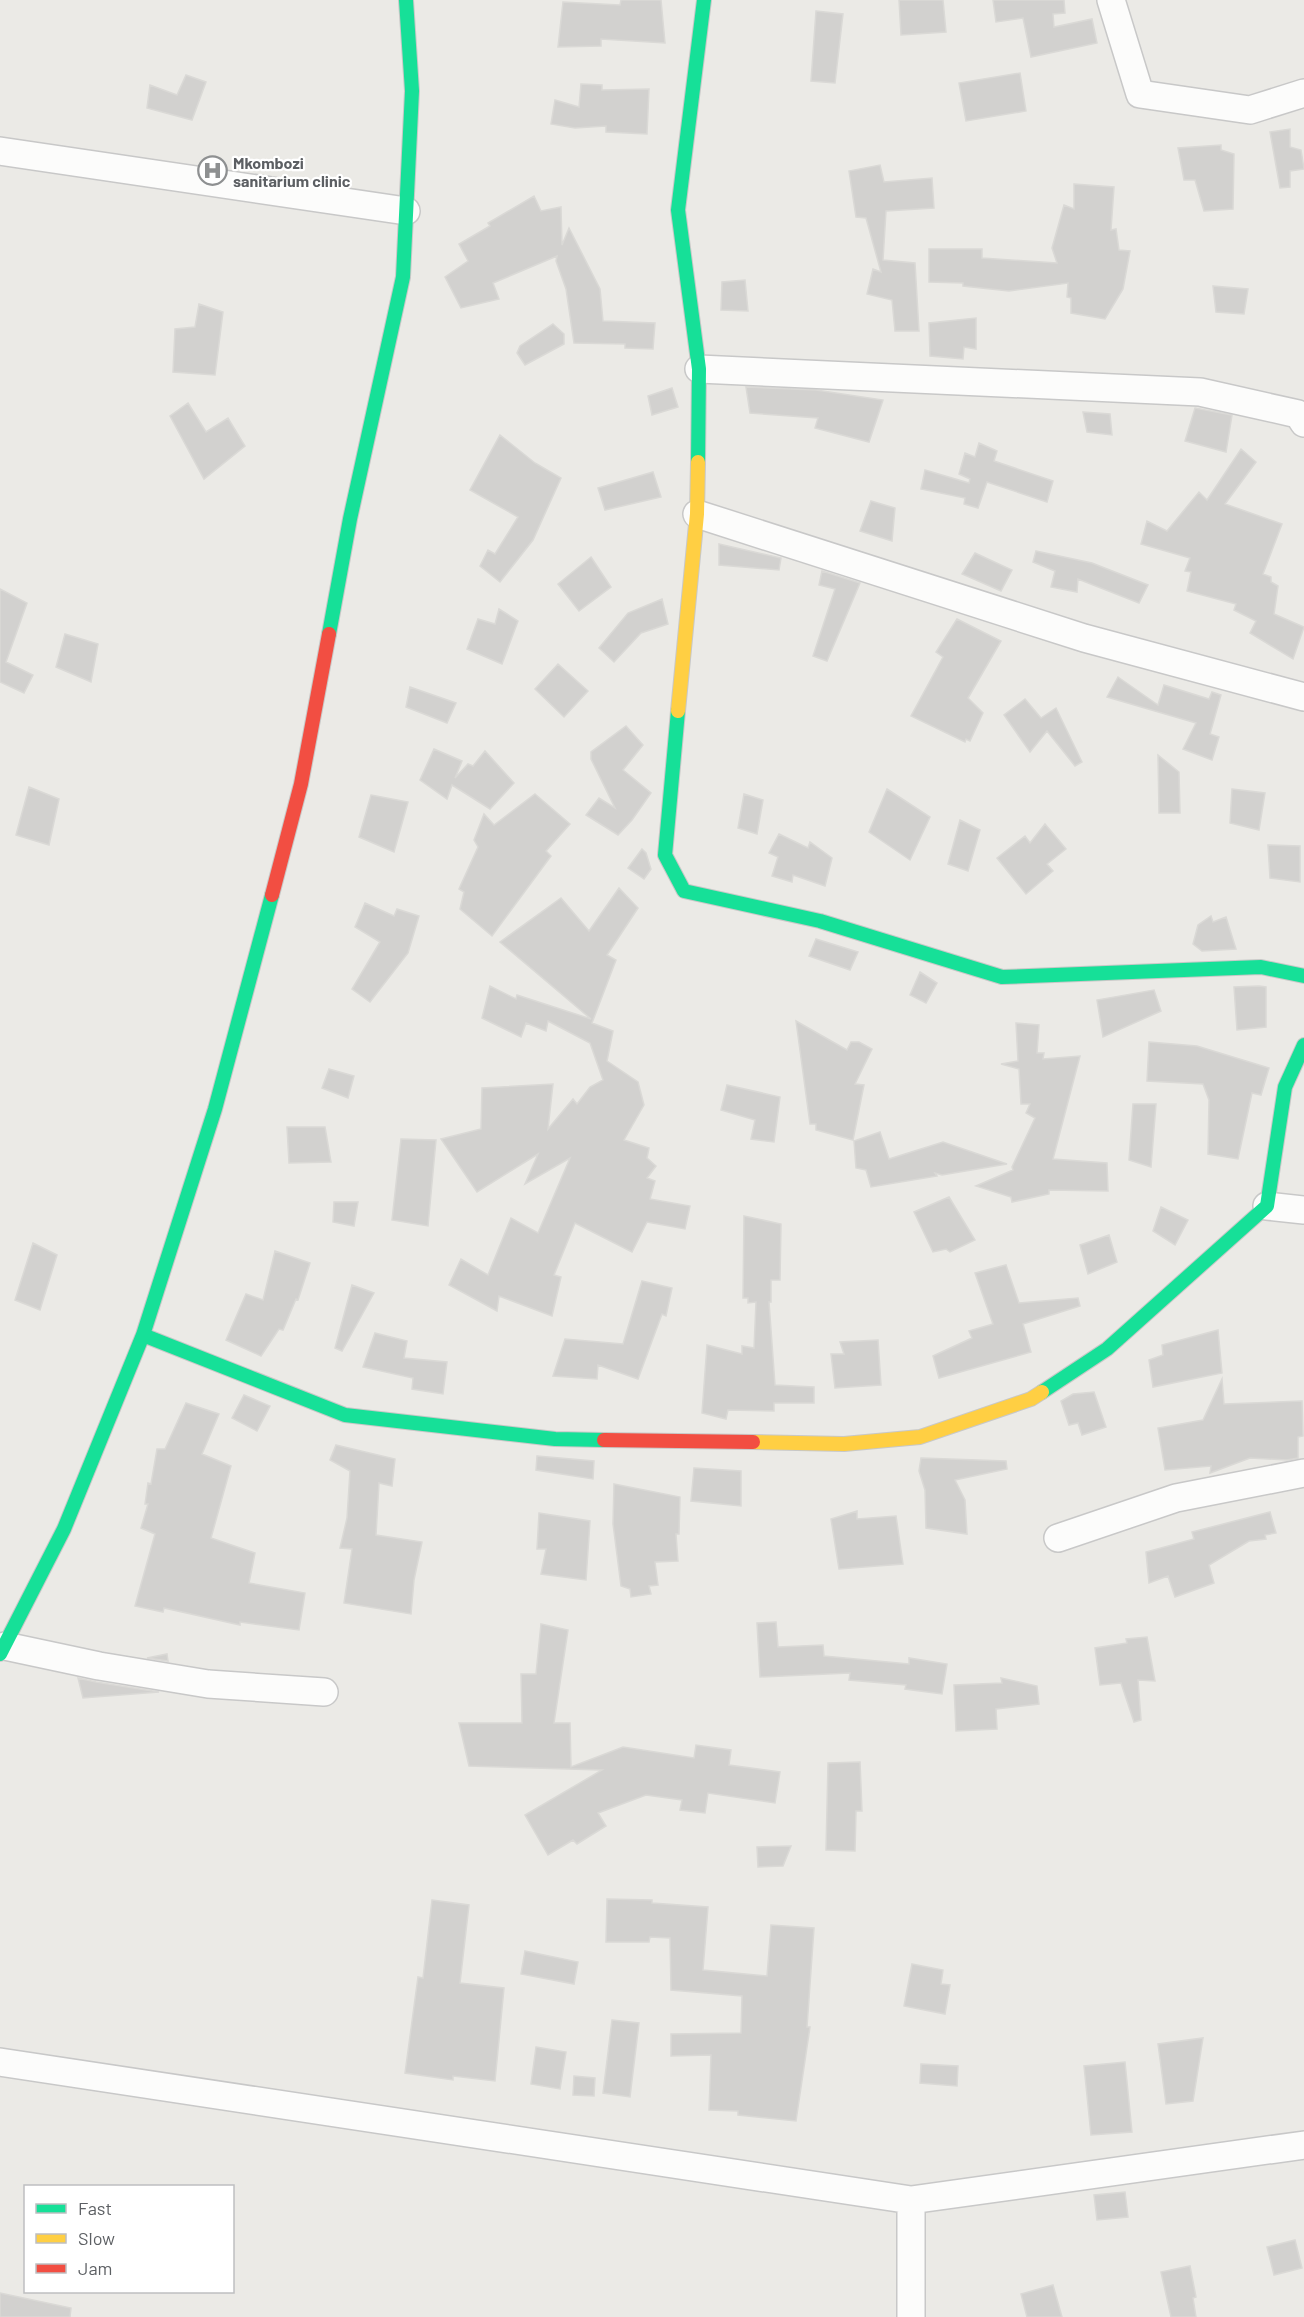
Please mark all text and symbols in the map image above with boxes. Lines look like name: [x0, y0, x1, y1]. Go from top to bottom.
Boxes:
place label: Mkombozi sanitarium clinic: [233, 153, 351, 190]
hospital icon: Mkombozi sanitarium clinic: [196, 155, 228, 187]
legend: [24, 2185, 234, 2293]
text: Fast: [78, 2197, 112, 2219]
text: Slow: [78, 2227, 115, 2249]
text: Jam: [78, 2257, 112, 2279]

